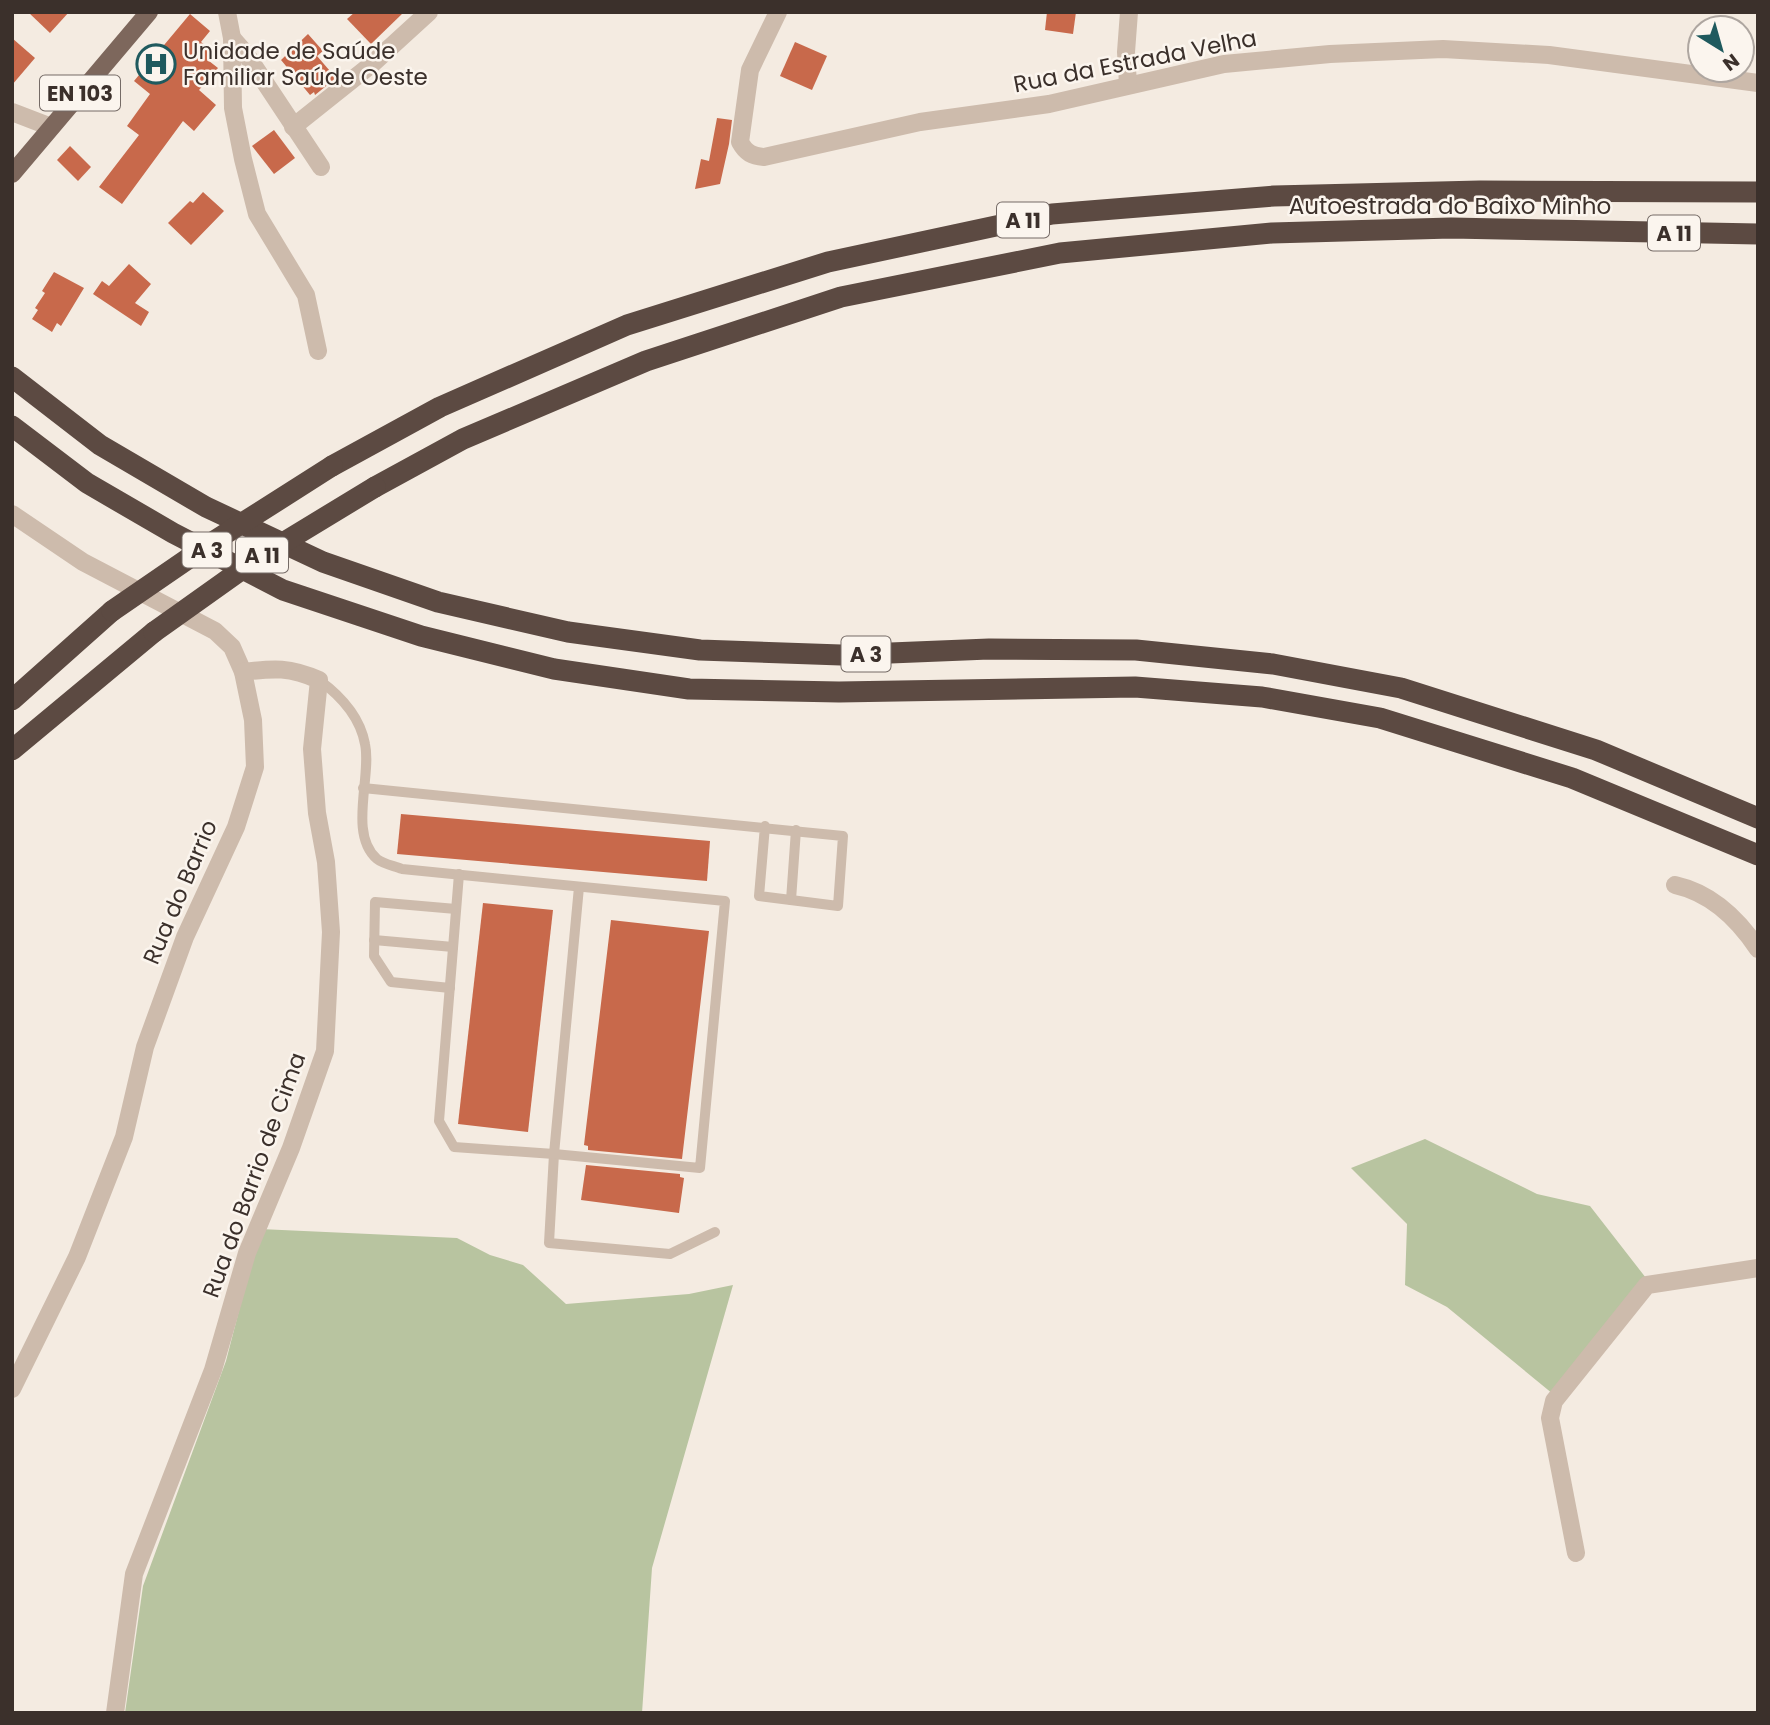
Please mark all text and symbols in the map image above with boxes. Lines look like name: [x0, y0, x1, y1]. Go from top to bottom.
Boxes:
north arrow: [1686, 14, 1756, 84]
street label: Rua da Estrada Velha: [1011, 22, 1259, 100]
place label: Unidade de Saúde Familiar Saúde Oeste: [183, 35, 428, 93]
hospital icon: Unidade de Saúde Familiar Saúde Oeste: [135, 43, 177, 85]
text: N: [1717, 47, 1745, 77]
road number: EN 103: [40, 76, 120, 110]
street label: Autoestrada do Baixo Minho: [1289, 190, 1611, 222]
road number: A 11: [997, 202, 1049, 238]
road number: A 11: [1648, 216, 1700, 250]
road number: A 3: [182, 532, 232, 568]
road number: A 11: [236, 538, 288, 572]
road number: A 3: [842, 636, 890, 672]
street label: Rua do Barrio: [135, 815, 225, 969]
street label: Rua do Barrio de Cima: [195, 1048, 313, 1302]

